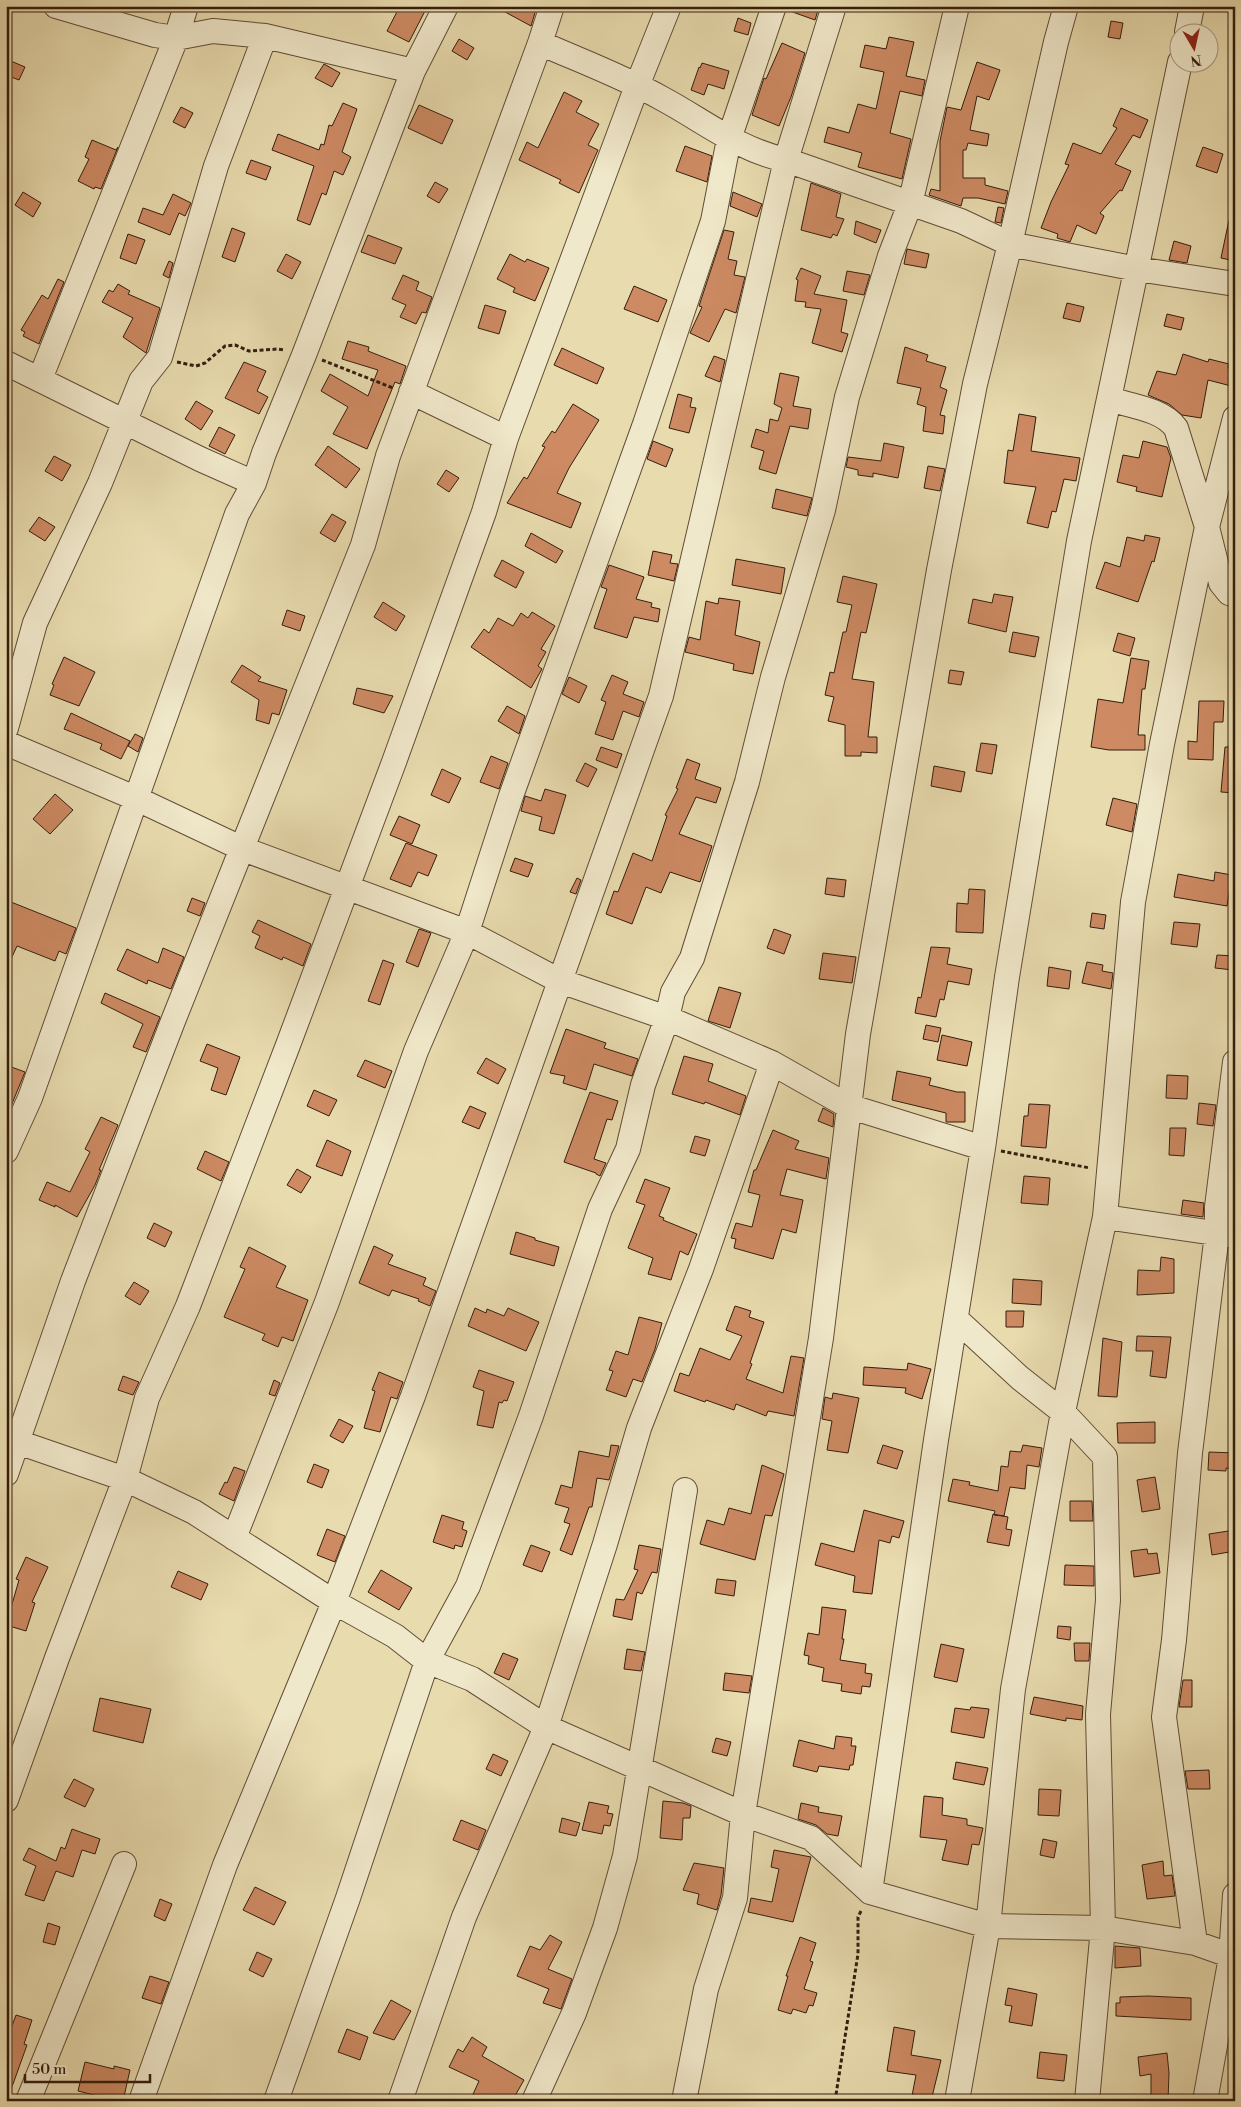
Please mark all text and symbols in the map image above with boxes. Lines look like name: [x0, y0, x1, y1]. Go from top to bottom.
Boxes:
north arrow: [1168, 22, 1218, 72]
text: N: [1189, 50, 1203, 70]
scale bar: [25, 2052, 150, 2084]
text: 50 m: [32, 2060, 66, 2079]

